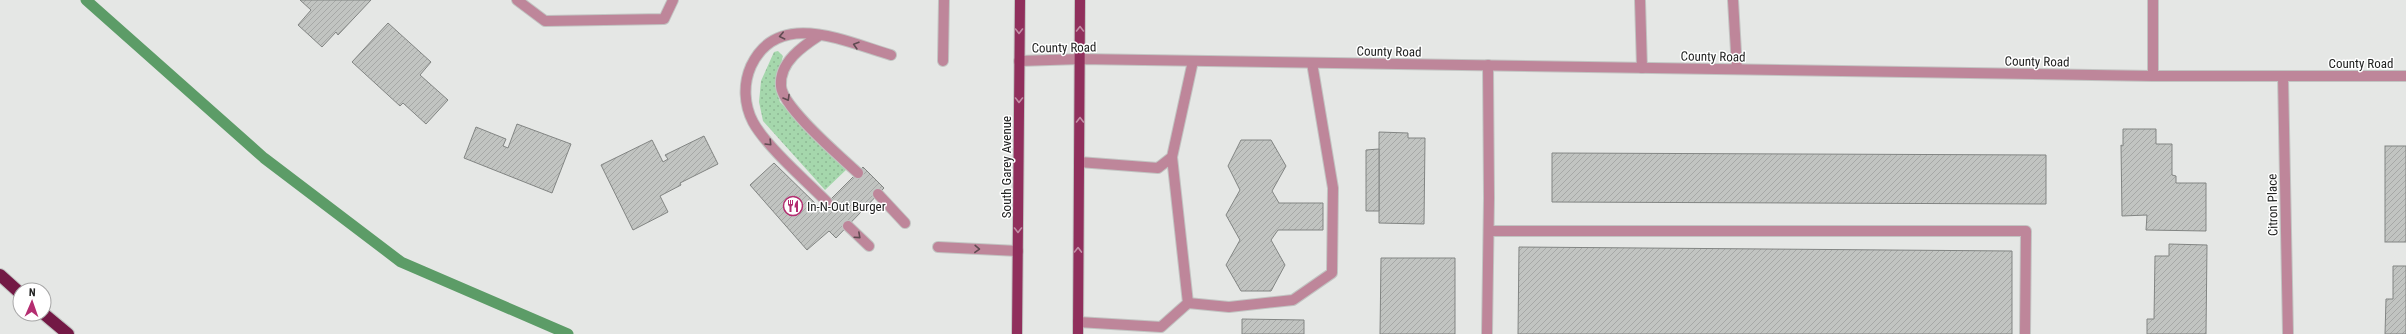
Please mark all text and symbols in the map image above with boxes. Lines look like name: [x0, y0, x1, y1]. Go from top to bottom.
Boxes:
one-way arrow: [1076, 26, 1084, 32]
one-way arrow: [1015, 28, 1024, 34]
one-way arrow: [779, 31, 786, 40]
street label: County Road: [1031, 39, 1097, 56]
one-way arrow: [853, 41, 860, 50]
street label: County Road: [1356, 43, 1422, 60]
street label: County Road: [1680, 48, 1746, 65]
street label: County Road: [2004, 53, 2070, 70]
street label: County Road: [2329, 56, 2393, 71]
one-way arrow: [782, 94, 789, 101]
one-way arrow: [1015, 97, 1023, 103]
street label: South Garey Avenue: [999, 116, 1014, 218]
one-way arrow: [1076, 117, 1084, 123]
one-way arrow: [765, 138, 772, 146]
street label: Citron Place: [2264, 174, 2281, 236]
restaurant icon: In-N-Out Burger: [782, 195, 804, 217]
place label: In-N-Out Burger: [807, 199, 886, 214]
one-way arrow: [1014, 227, 1023, 233]
one-way arrow: [854, 231, 861, 238]
one-way arrow: [974, 245, 980, 253]
one-way arrow: [1074, 247, 1082, 253]
north arrow: [12, 282, 52, 322]
text: N: [29, 286, 36, 299]

